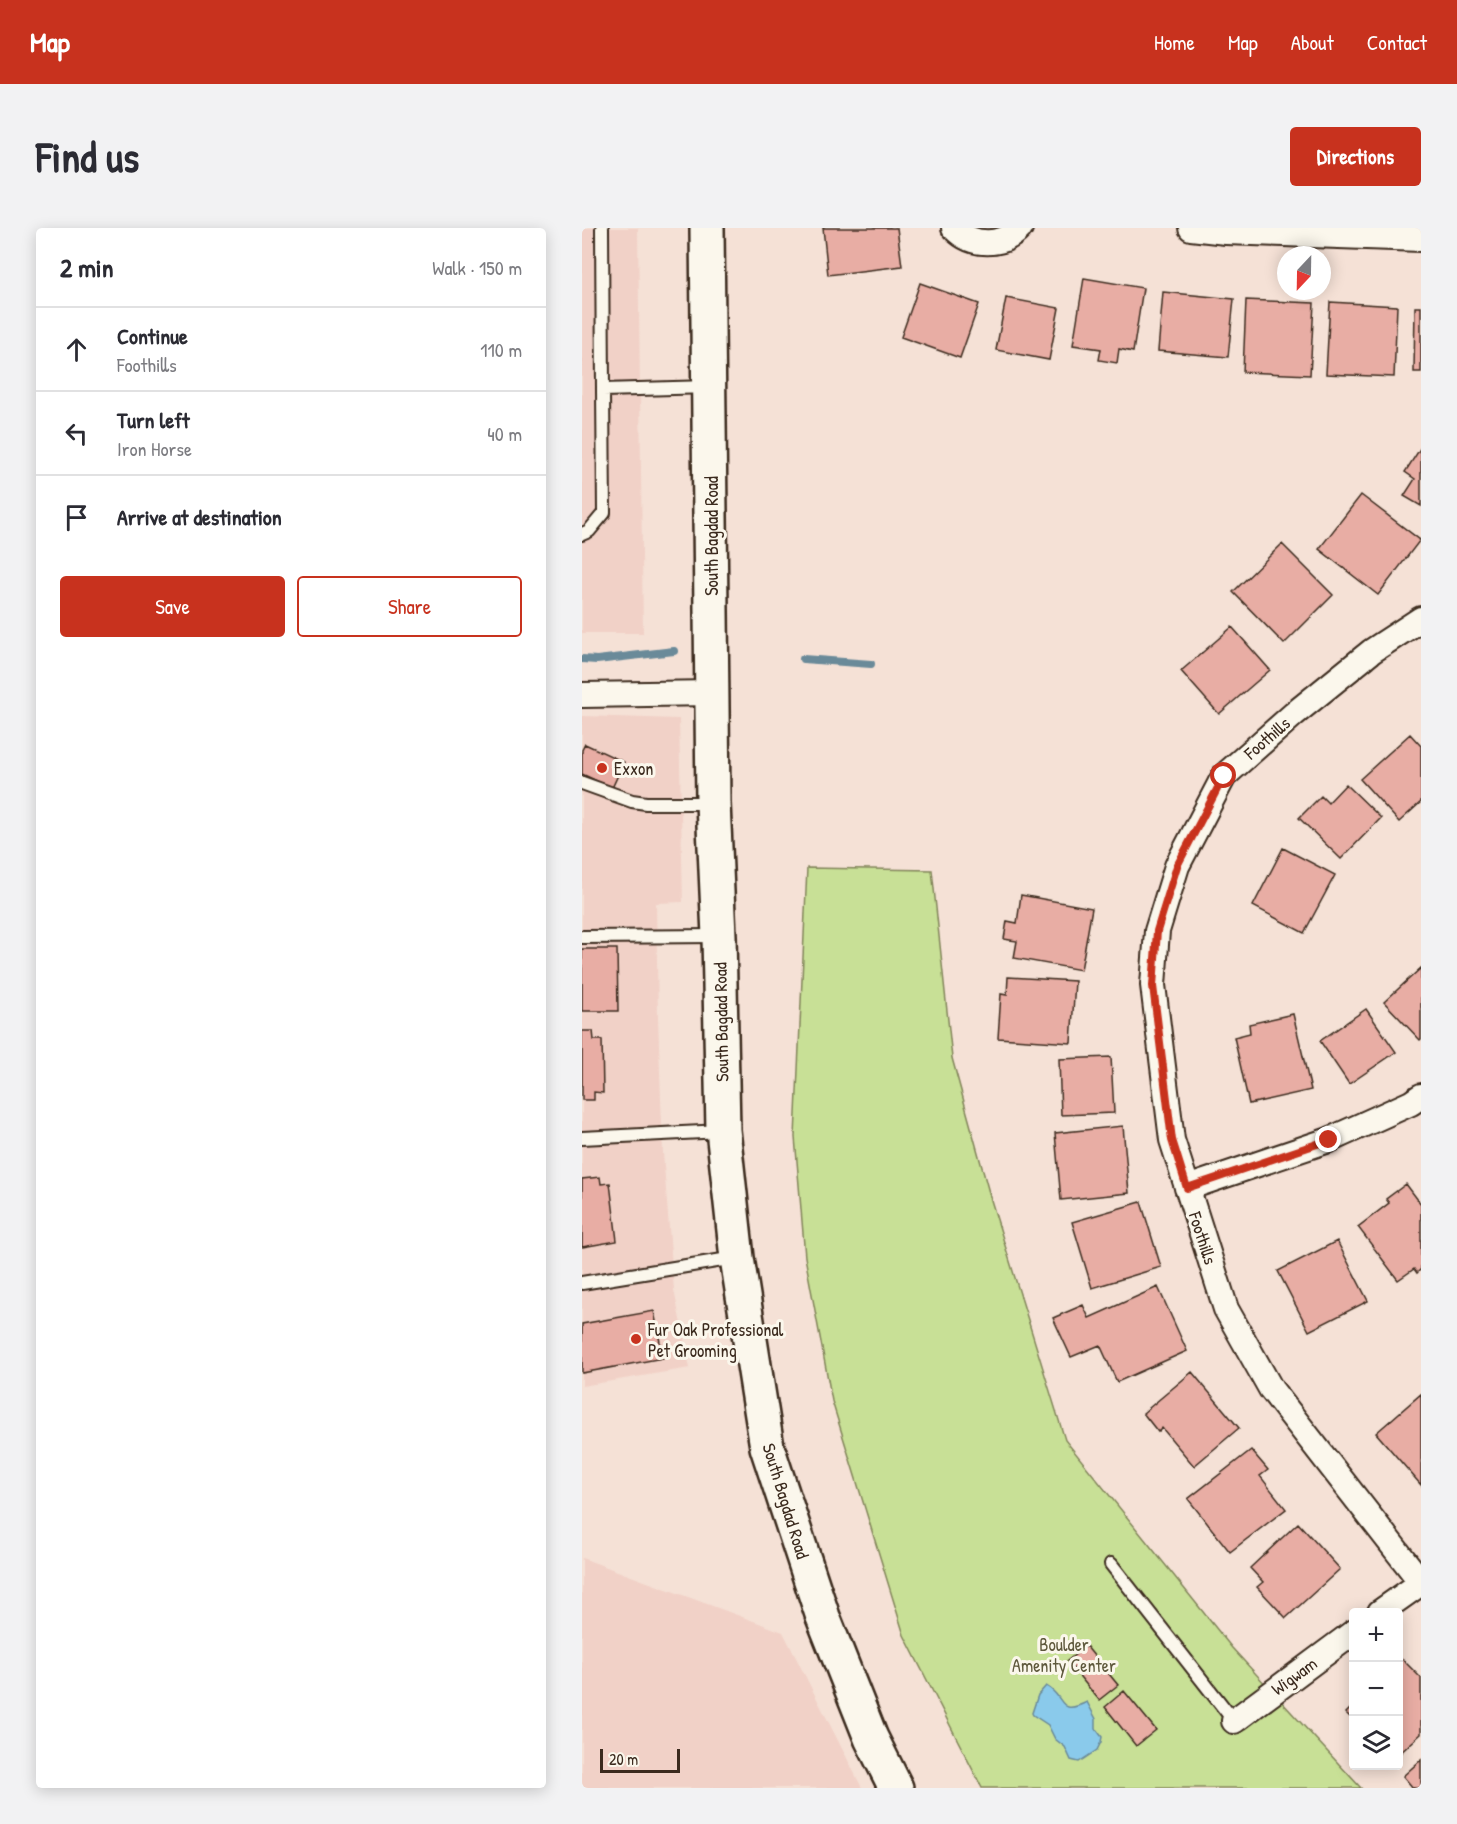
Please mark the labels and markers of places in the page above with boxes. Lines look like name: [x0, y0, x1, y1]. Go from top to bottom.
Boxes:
place label: Exxon: [614, 756, 653, 781]
marker: Exxon: [595, 761, 609, 775]
place label: Fur Oak Professional Pet Grooming: [647, 1317, 783, 1363]
marker: Fur Oak Professional Pet Grooming: [629, 1332, 643, 1346]

